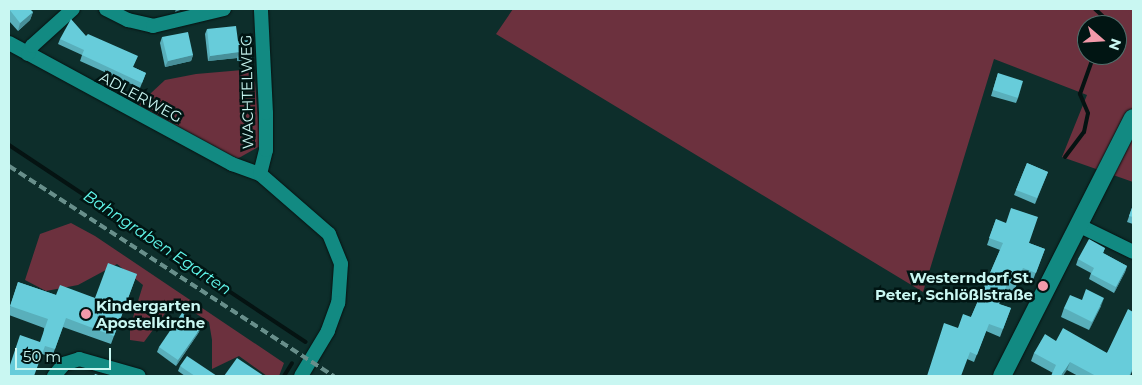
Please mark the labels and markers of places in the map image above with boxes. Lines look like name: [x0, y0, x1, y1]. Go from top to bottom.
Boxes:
place label: Westerndorf St. Peter, Schlößlstraße: [875, 268, 1033, 303]
marker: Westerndorf St. Peter, Schlößlstraße: [1037, 280, 1049, 292]
place label: Kindergarten Apostelkirche: [96, 296, 205, 331]
marker: Kindergarten Apostelkirche: [80, 308, 92, 320]

